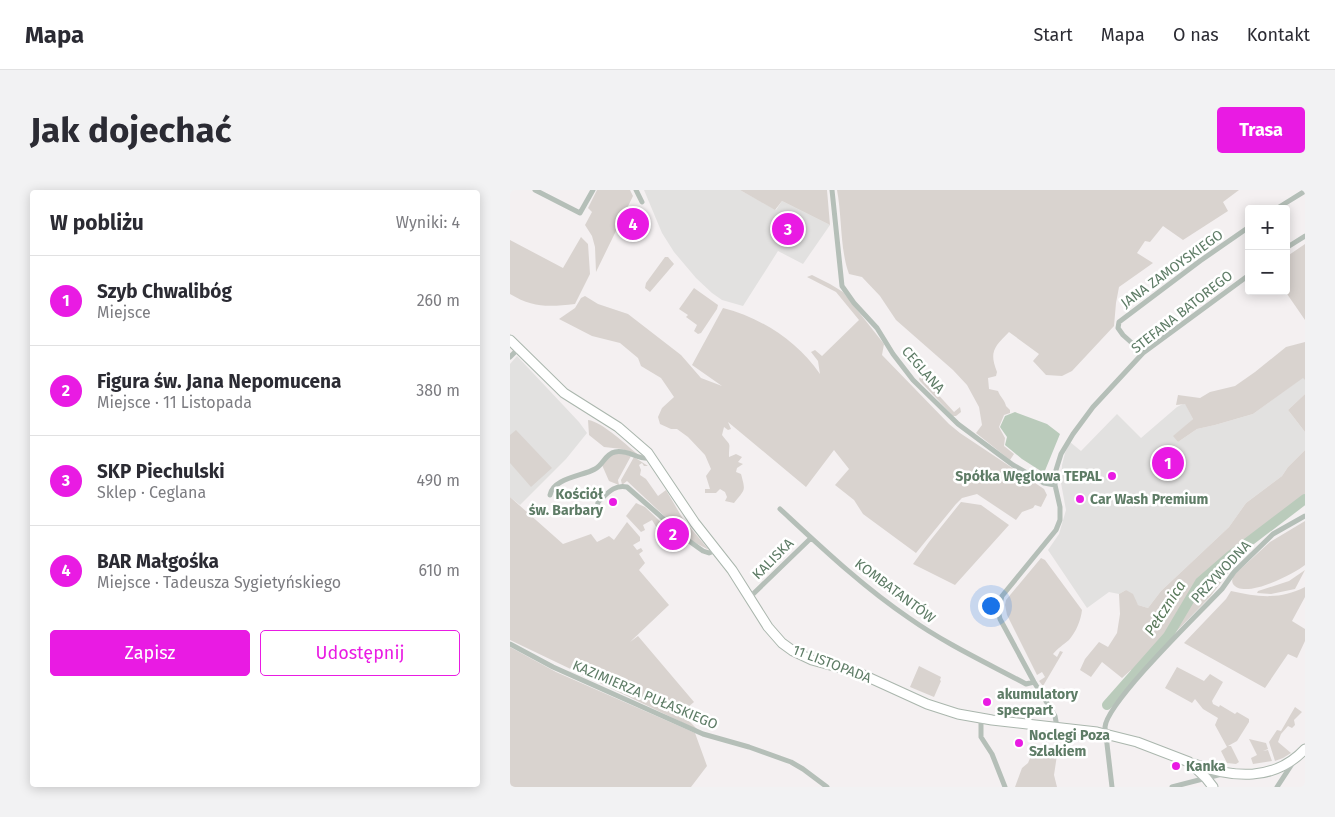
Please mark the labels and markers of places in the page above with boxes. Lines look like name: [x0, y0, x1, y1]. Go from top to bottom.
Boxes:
pin: 4: [617, 205, 649, 243]
pin: 3: [772, 210, 804, 248]
pin: 1: [1152, 444, 1184, 482]
place label: Spółka Węglowa TEPAL: [955, 468, 1102, 485]
marker: Spółka Węglowa TEPAL: [1106, 470, 1118, 482]
place label: Kościół św. Barbary: [529, 486, 604, 519]
place label: Car Wash Premium: [1090, 491, 1208, 508]
marker: Car Wash Premium: [1074, 493, 1086, 505]
marker: Kościół św. Barbary: [607, 496, 619, 508]
pin: 2: [657, 515, 689, 553]
place label: akumulatory specpart: [997, 686, 1079, 719]
marker: akumulatory specpart: [981, 696, 993, 708]
place label: Noclegi Poza Szlakiem: [1029, 727, 1110, 760]
marker: Noclegi Poza Szlakiem: [1013, 737, 1025, 749]
place label: Kanka: [1186, 758, 1226, 775]
marker: Kanka: [1170, 760, 1182, 772]

